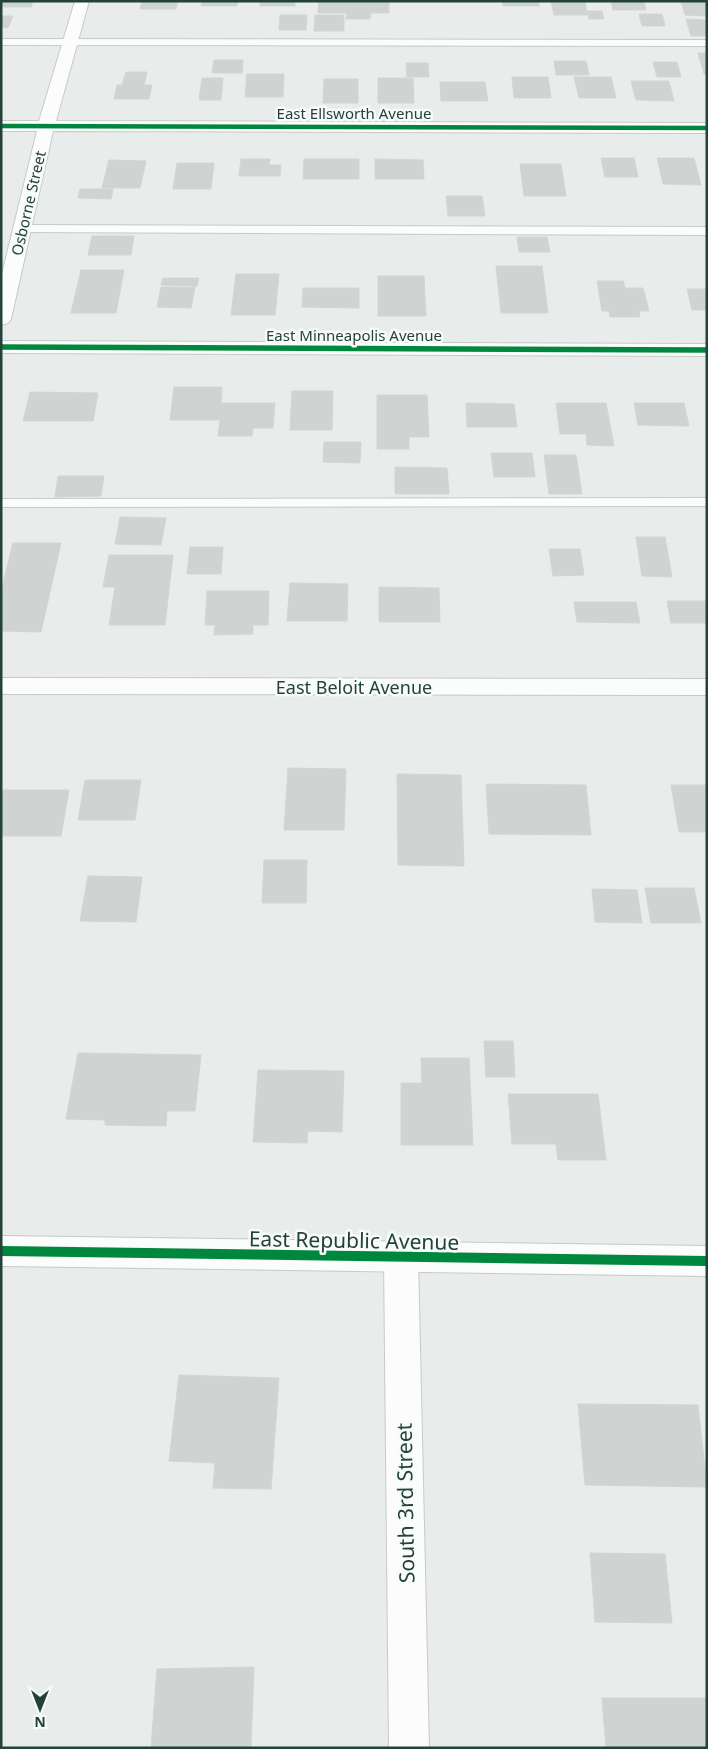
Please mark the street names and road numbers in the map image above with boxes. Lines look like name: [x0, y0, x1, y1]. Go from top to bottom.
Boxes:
street label: East Ellsworth Avenue: [277, 103, 431, 123]
street label: Osborne Street: [6, 148, 50, 257]
street label: East Minneapolis Avenue: [266, 325, 442, 345]
street label: East Beloit Avenue: [276, 675, 432, 699]
street label: East Republic Avenue: [249, 1224, 459, 1256]
street label: South 3rd Street: [390, 1422, 420, 1583]

